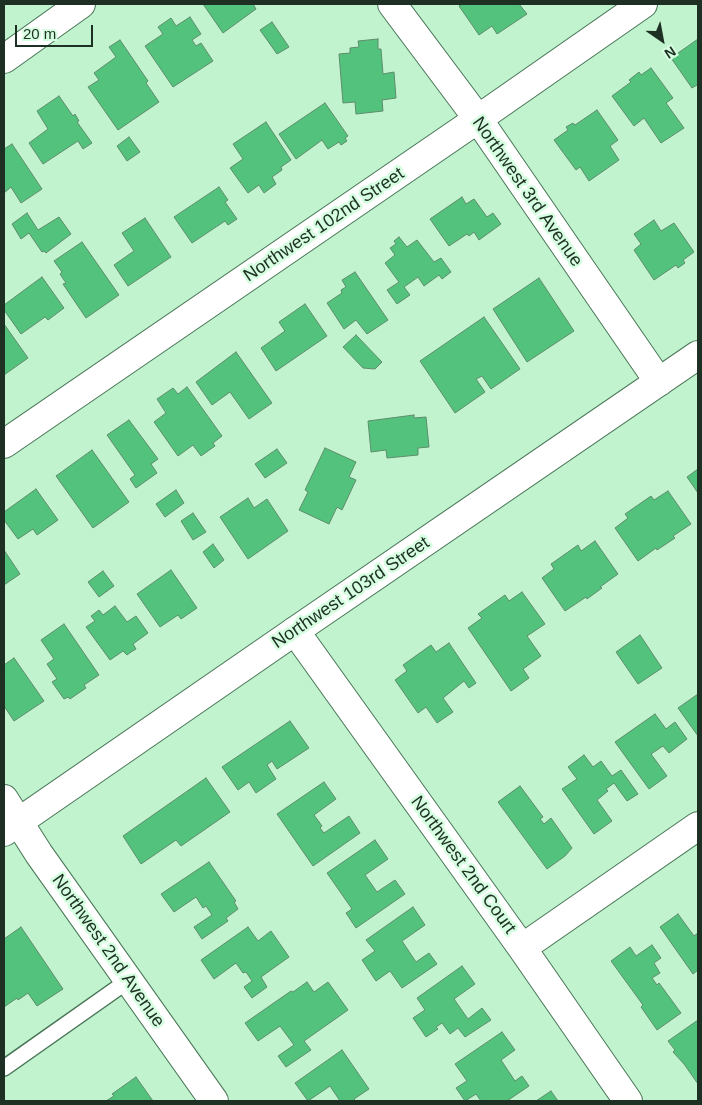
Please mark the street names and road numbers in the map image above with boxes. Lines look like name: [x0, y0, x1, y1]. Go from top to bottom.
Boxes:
street label: Northwest 3rd Avenue: [467, 113, 587, 271]
street label: Northwest 102nd Street: [240, 163, 408, 287]
street label: Northwest 103rd Street: [268, 532, 434, 654]
street label: Northwest 2nd Court: [406, 792, 520, 938]
street label: Northwest 2nd Avenue: [47, 870, 169, 1032]

